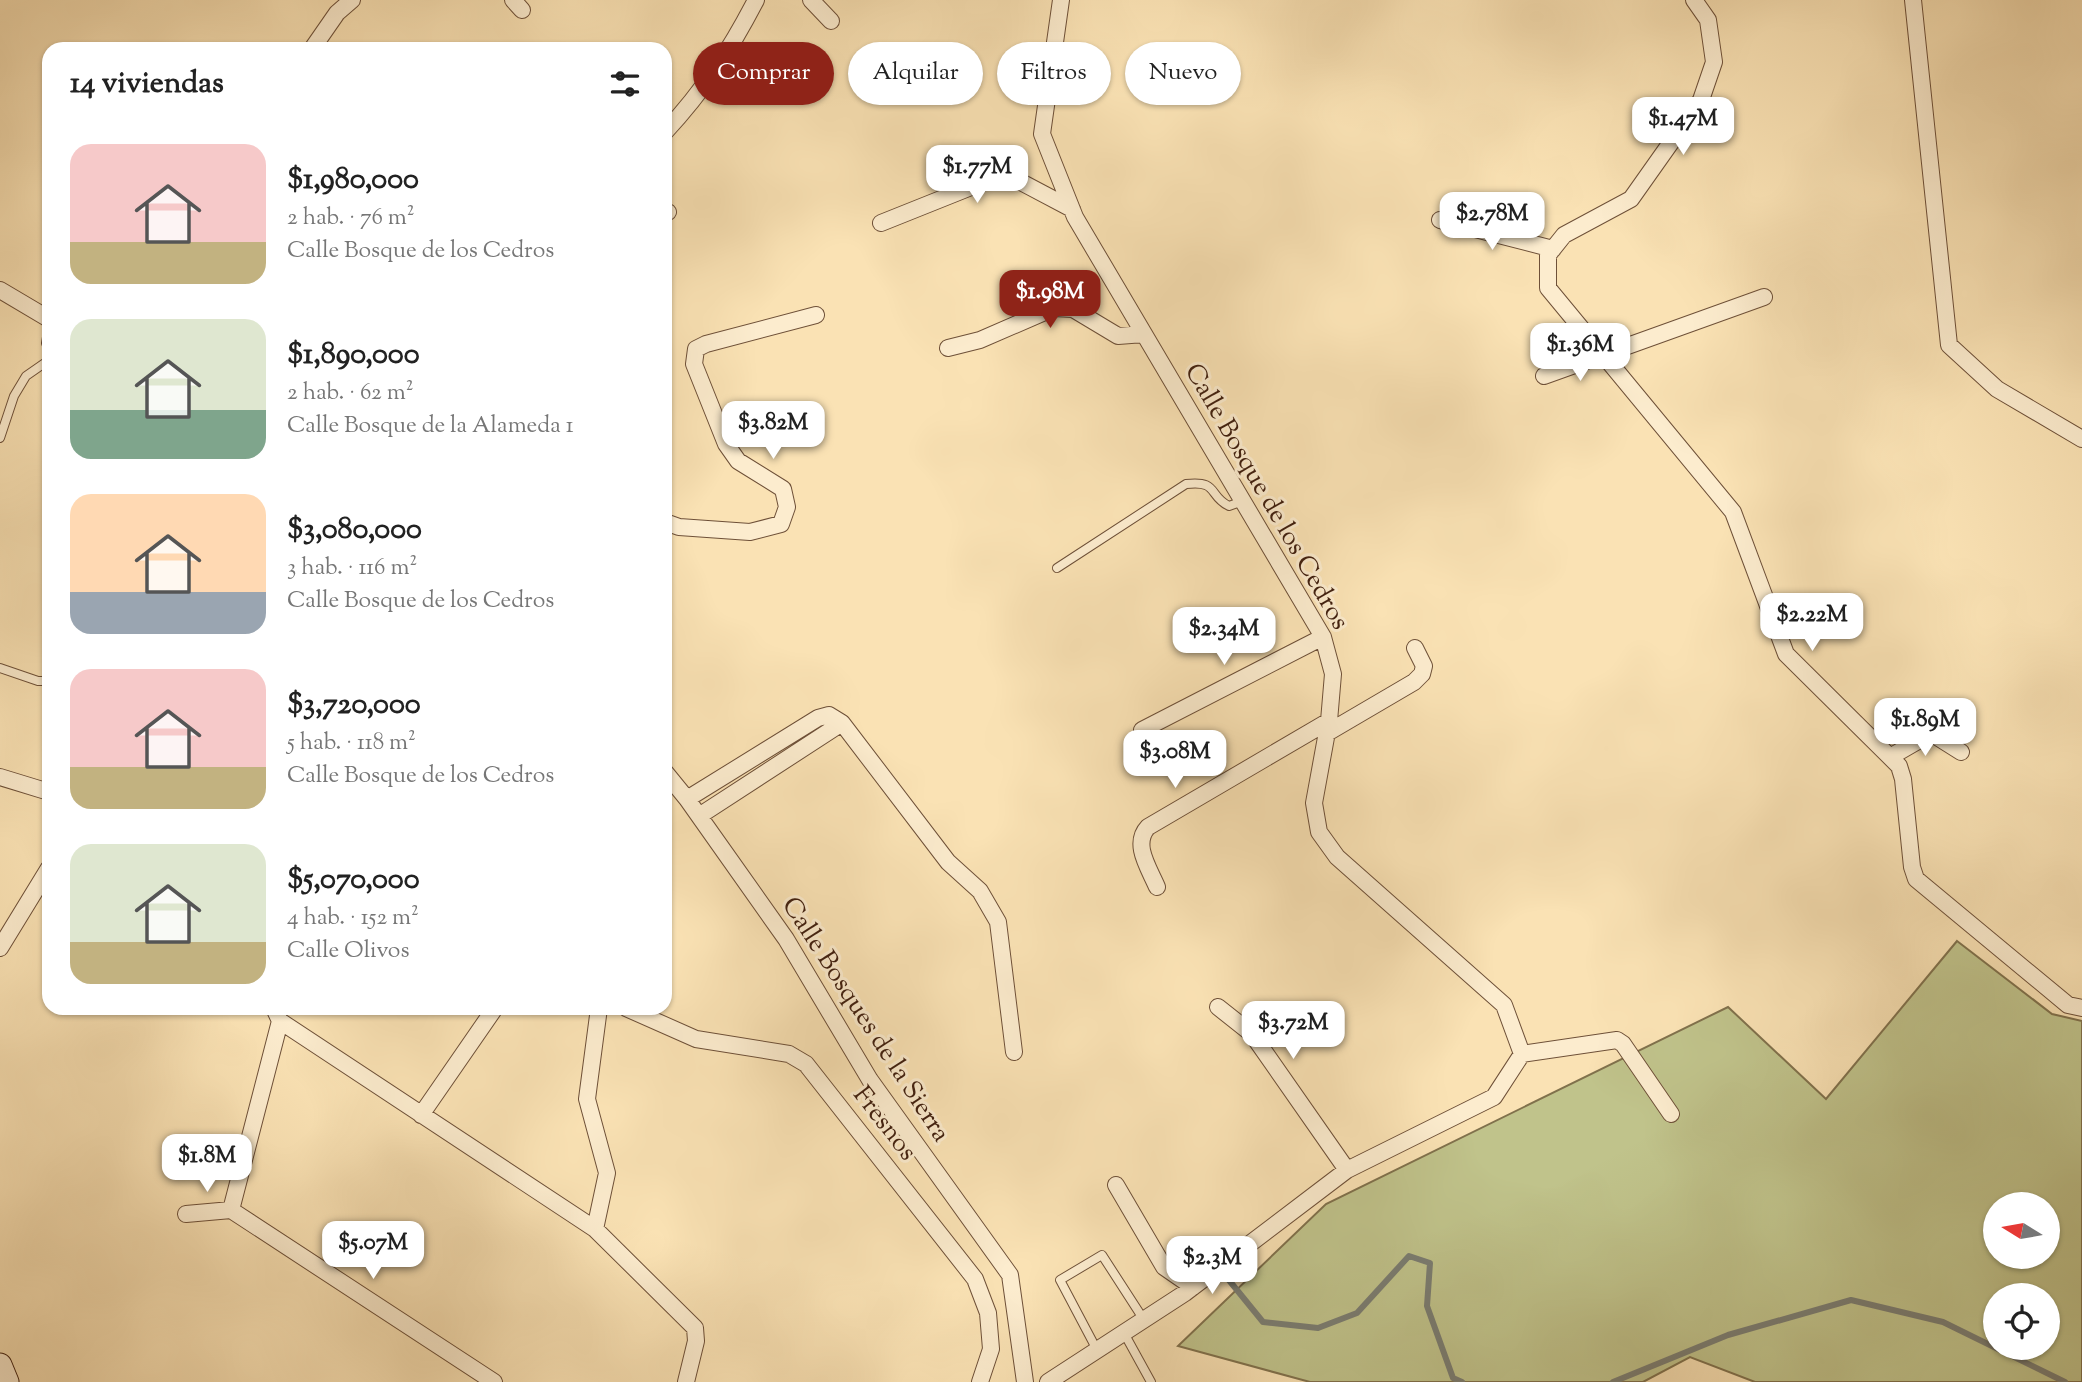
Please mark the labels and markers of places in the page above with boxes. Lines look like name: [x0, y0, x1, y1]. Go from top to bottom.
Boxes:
pin: $1.47M: [1626, 97, 1740, 157]
pin: $1.77M: [920, 146, 1034, 205]
pin: $2.78M: [1435, 192, 1549, 252]
pin: $1.98M: [993, 270, 1107, 330]
pin: $1.36M: [1523, 324, 1637, 383]
pin: $3.82M: [716, 402, 830, 461]
pin: $2.22M: [1755, 594, 1869, 653]
pin: $2.34M: [1167, 608, 1281, 667]
pin: $1.89M: [1868, 698, 1982, 758]
pin: $3.08M: [1118, 730, 1232, 790]
pin: $3.72M: [1236, 1002, 1350, 1061]
pin: $1.8M: [158, 1134, 256, 1194]
pin: $5.07M: [316, 1222, 430, 1281]
pin: $2.3M: [1163, 1236, 1261, 1296]

